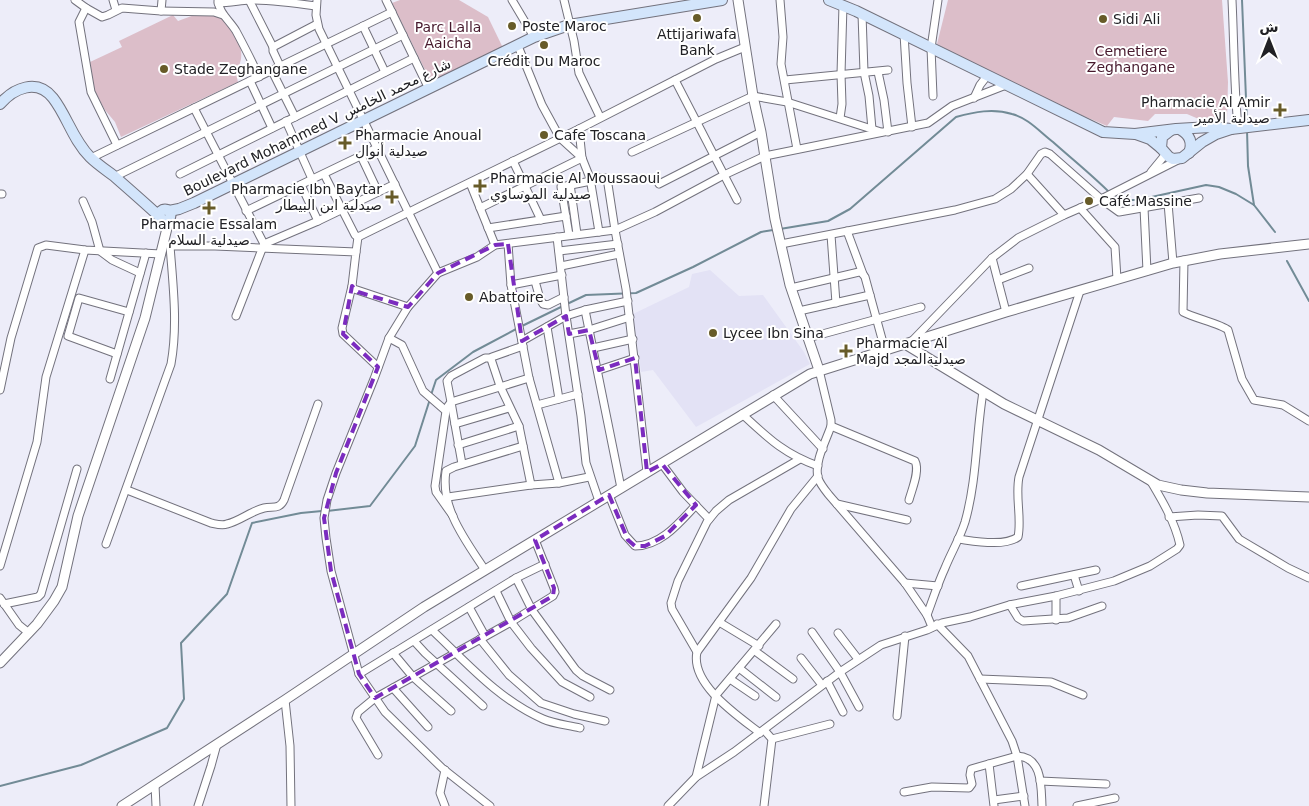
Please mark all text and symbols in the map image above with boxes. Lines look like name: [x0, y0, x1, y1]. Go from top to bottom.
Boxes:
place label: Sidi Ali: [1113, 11, 1160, 27]
marker: Attijariwafa Bank: [691, 12, 703, 24]
marker: Sidi Ali: [1097, 13, 1109, 25]
north arrow: [1244, 15, 1294, 65]
place label: Poste Maroc: [522, 18, 607, 34]
park label: Parc Lalla Aaicha: [415, 19, 481, 51]
text: ش: [1259, 19, 1279, 35]
marker: Poste Maroc: [506, 20, 518, 32]
place label: Attijariwafa Bank: [657, 26, 737, 58]
marker: Crédit Du Maroc: [538, 39, 550, 51]
park label: Cemetiere Zeghangane: [1087, 43, 1175, 75]
place label: Crédit Du Maroc: [487, 53, 601, 69]
street label: Boulevard Mohammed V شارع محمد الخامس: [181, 55, 454, 200]
place label: Stade Zeghangane: [174, 61, 307, 77]
marker: Stade Zeghangane: [158, 63, 170, 75]
place label: Pharmacie Al Amir صيدلية الأمير: [1141, 94, 1270, 127]
marker: Pharmacie Al Amir صيدلية الأمير: [1274, 104, 1286, 116]
place label: Pharmacie Anoual صيدلية أنوال: [355, 127, 482, 160]
place label: Cafe Toscana: [554, 127, 646, 143]
marker: Cafe Toscana: [538, 129, 550, 141]
marker: Pharmacie Anoual صيدلية أنوال: [339, 137, 351, 149]
place label: Pharmacie Al Moussaoui صيدلية الموساوي: [490, 170, 660, 203]
marker: Pharmacie Al Moussaoui صيدلية الموساوي: [474, 180, 486, 192]
place label: Pharmacie Ibn Baytar صيدلية ابن البيطار: [231, 181, 382, 214]
marker: Pharmacie Ibn Baytar صيدلية ابن البيطار: [386, 191, 398, 203]
place label: Café Massine: [1099, 193, 1192, 209]
marker: Café Massine: [1083, 195, 1095, 207]
marker: Pharmacie Essalam صيدلية السلام: [203, 202, 215, 214]
place label: Pharmacie Essalam صيدلية السلام: [141, 216, 277, 248]
place label: Abattoire: [479, 289, 544, 305]
marker: Abattoire: [463, 291, 475, 303]
place label: Lycee Ibn Sina: [723, 325, 824, 341]
marker: Lycee Ibn Sina: [707, 327, 719, 339]
place label: Pharmacie Al Majd صيدليةالمجد: [856, 335, 966, 367]
marker: Pharmacie Al Majd صيدليةالمجد: [840, 345, 852, 357]

